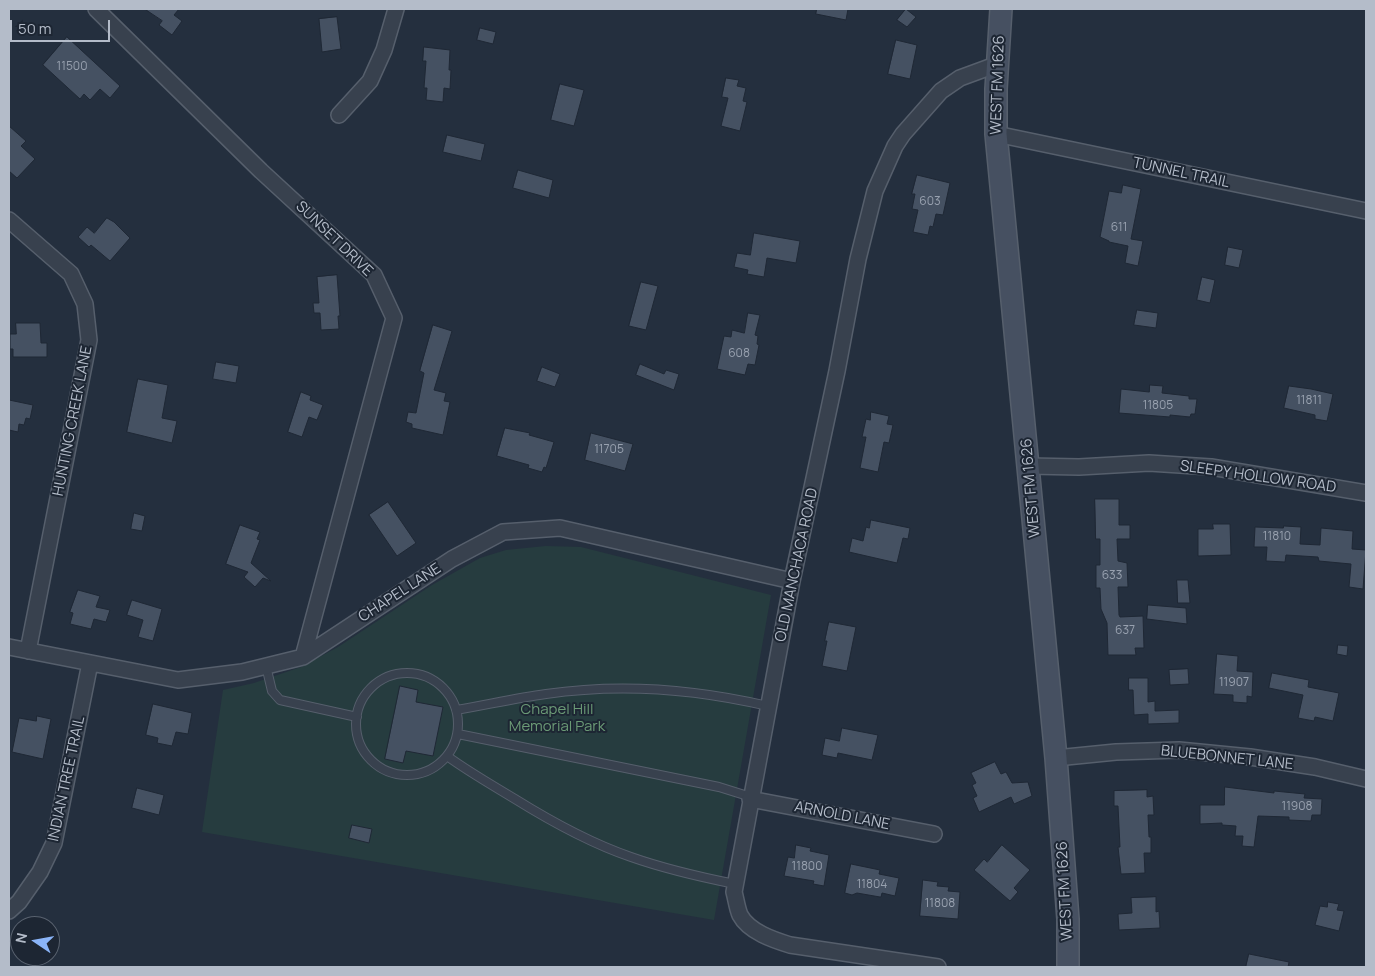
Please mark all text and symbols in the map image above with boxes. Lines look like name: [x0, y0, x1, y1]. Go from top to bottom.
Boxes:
scale bar: [12, 10, 112, 42]
text: 50 m: [18, 18, 52, 39]
street label: WEST FM 1626: [987, 35, 1009, 135]
house number: 11500: [57, 60, 87, 74]
street label: TUNNEL TRAIL: [1131, 154, 1231, 192]
house number: 603: [919, 195, 941, 209]
street label: SUNSET DRIVE: [292, 198, 376, 280]
house number: 611: [1111, 221, 1127, 235]
street label: HUNTING CREEK LANE: [50, 344, 96, 498]
house number: 608: [728, 347, 750, 361]
house number: 11811: [1296, 394, 1322, 408]
house number: 11805: [1143, 399, 1173, 413]
street label: WEST FM 1626: [1018, 438, 1044, 538]
house number: 11705: [594, 443, 624, 457]
street label: SLEEPY HOLLOW ROAD: [1179, 457, 1337, 497]
street label: OLD MANCHACA ROAD: [772, 486, 822, 644]
house number: 11810: [1263, 530, 1291, 544]
street label: CHAPEL LANE: [355, 560, 445, 626]
house number: 633: [1102, 569, 1122, 583]
house number: 637: [1115, 624, 1135, 638]
house number: 11907: [1219, 676, 1249, 690]
park label: Chapel Hill Memorial Park: [509, 701, 605, 736]
street label: INDIAN TREE TRAIL: [45, 715, 89, 843]
street label: BLUEBONNET LANE: [1160, 742, 1294, 774]
street label: ARNOLD LANE: [793, 798, 891, 834]
house number: 11908: [1281, 800, 1313, 814]
street label: WEST FM 1626: [1053, 841, 1077, 941]
house number: 11800: [792, 860, 822, 874]
house number: 11804: [857, 878, 887, 892]
house number: 11808: [925, 897, 955, 911]
north arrow: [10, 916, 60, 966]
text: N: [10, 931, 31, 945]

